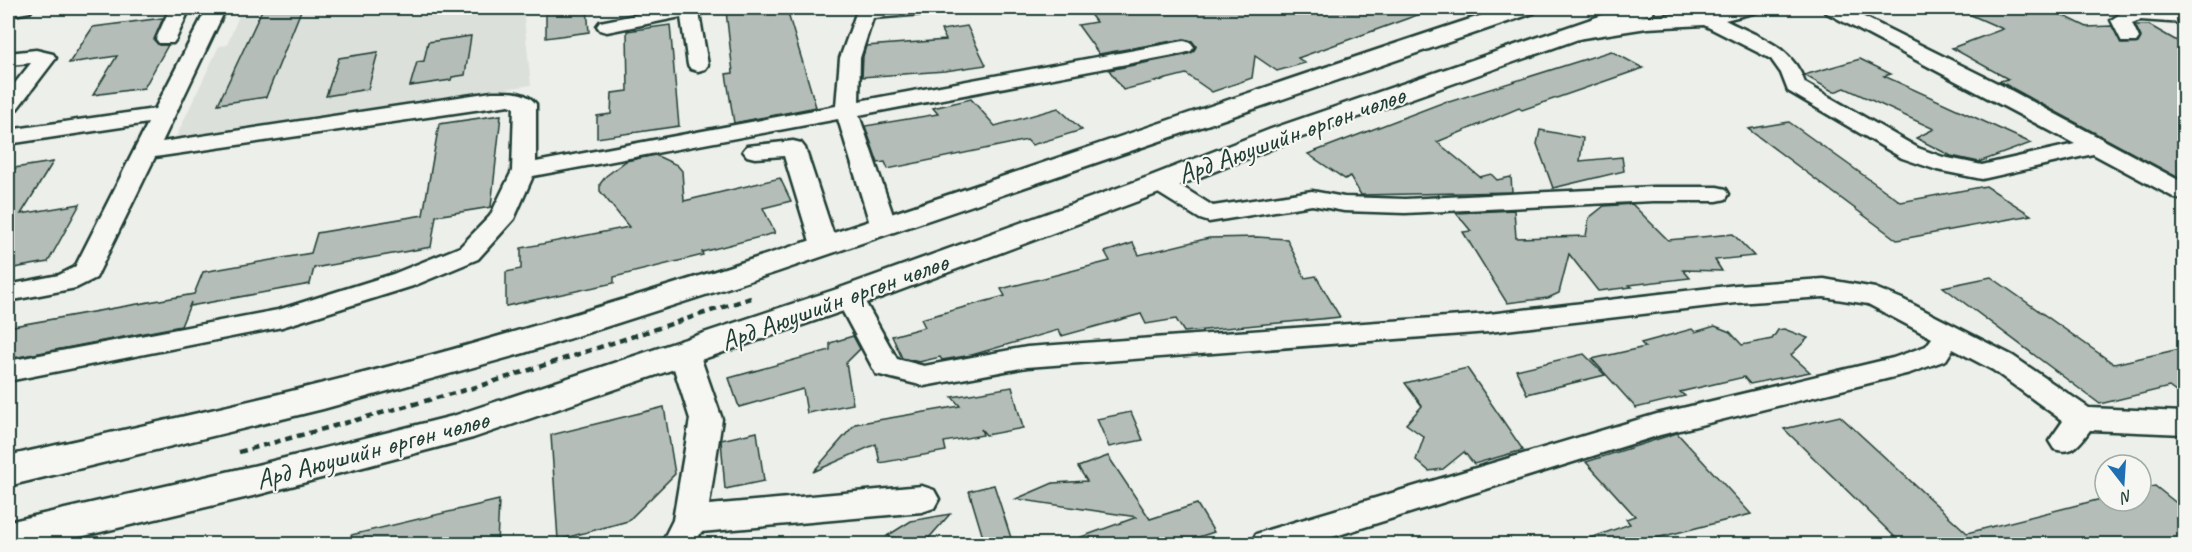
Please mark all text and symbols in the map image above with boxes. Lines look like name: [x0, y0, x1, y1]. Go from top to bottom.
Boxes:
street label: Ард Аюушийн өргөн чөлөө: [1173, 76, 1411, 191]
street label: Ард Аюушийн өргөн чөлөө: [716, 243, 954, 358]
street label: Ард Аюушийн өргөн чөлөө: [252, 401, 494, 497]
north arrow: [2093, 453, 2153, 513]
text: N: [2116, 485, 2135, 508]

